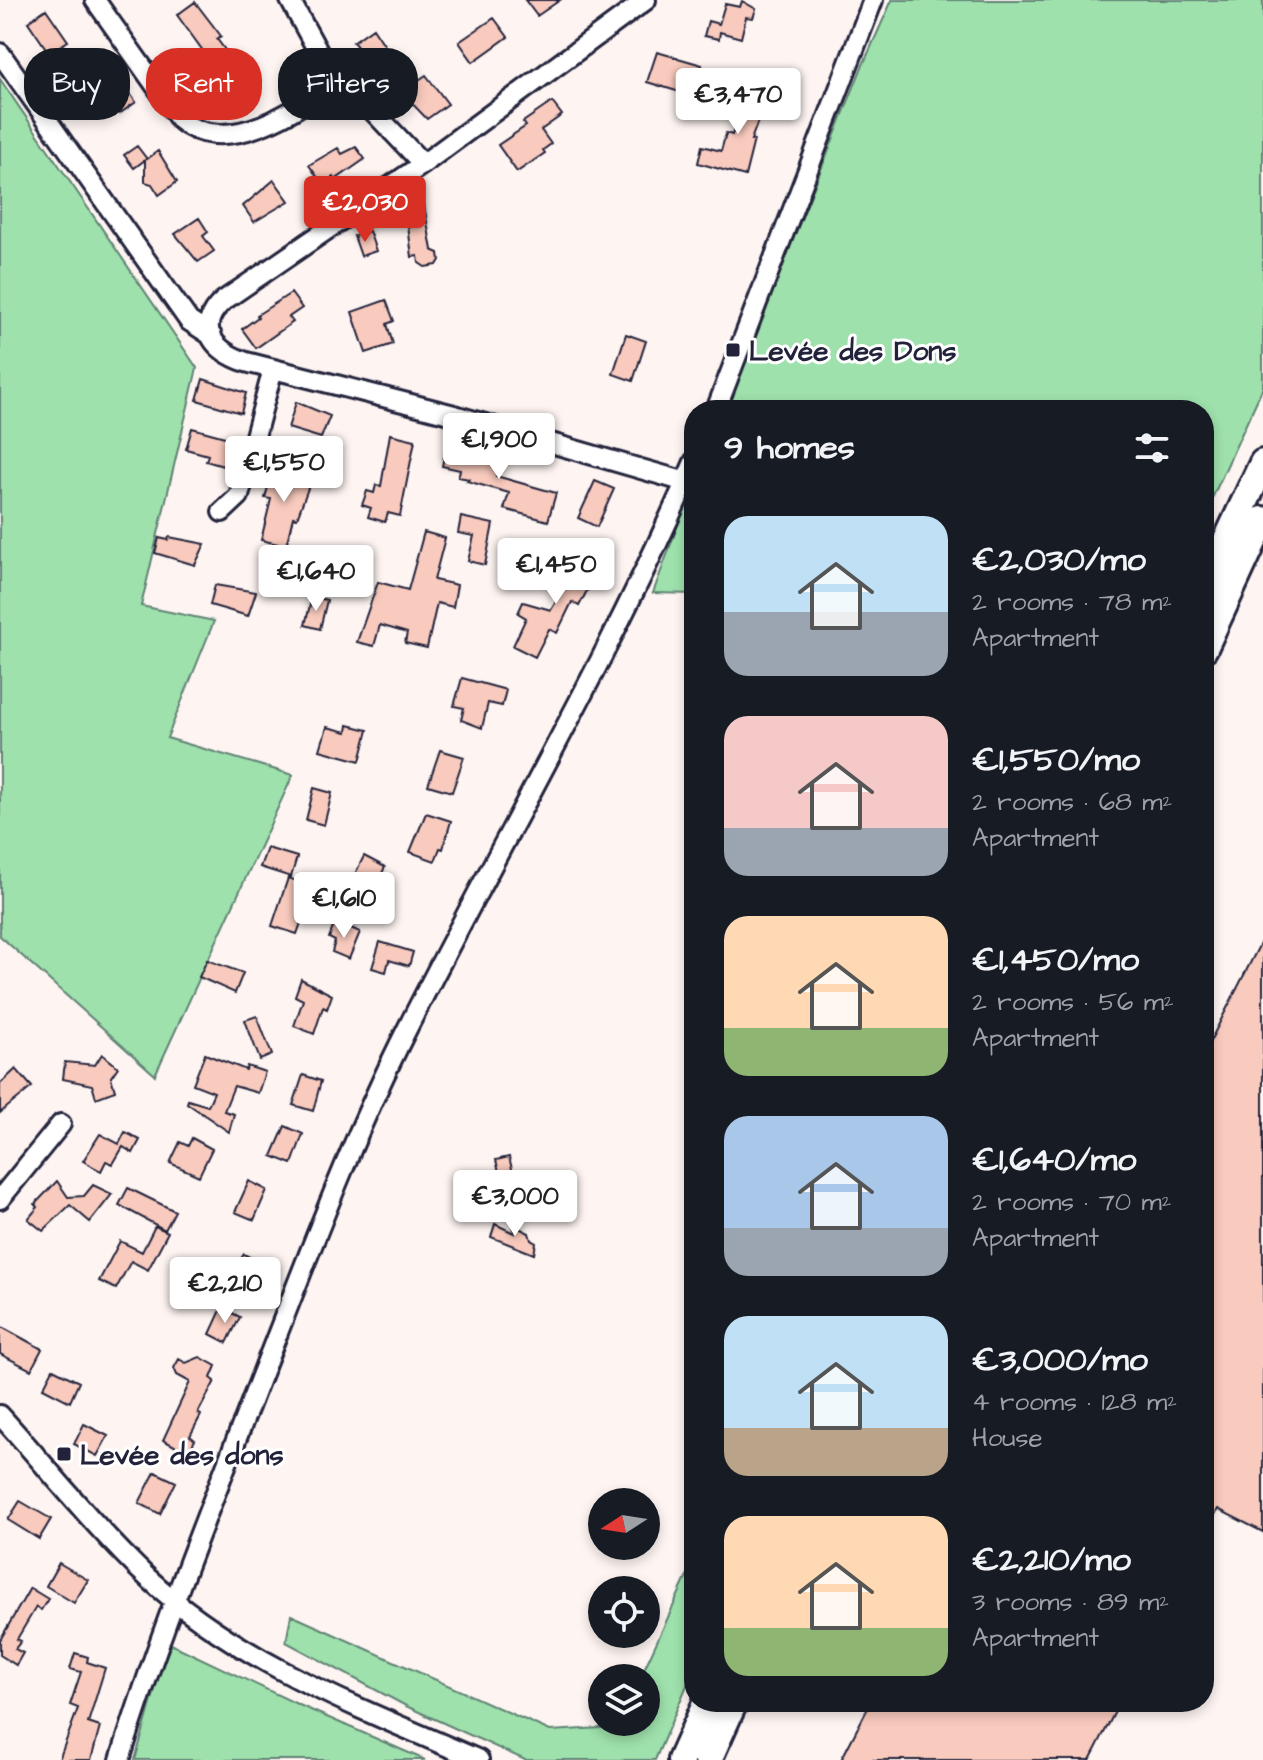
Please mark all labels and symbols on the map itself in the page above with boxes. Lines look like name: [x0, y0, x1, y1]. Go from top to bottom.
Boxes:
pin: €3,470: [673, 68, 803, 136]
pin: €2,030: [300, 176, 430, 244]
place label: Levée des Dons: [749, 332, 956, 371]
marker: Levée des Dons: [724, 341, 742, 359]
pin: €1,900: [434, 413, 564, 481]
pin: €1,550: [219, 436, 349, 504]
pin: €1,450: [491, 538, 621, 606]
pin: €1,640: [251, 545, 381, 613]
pin: €1,610: [279, 872, 409, 940]
pin: €3,000: [450, 1170, 580, 1238]
pin: €2,210: [160, 1257, 290, 1325]
place label: Levée des dons: [80, 1436, 284, 1475]
marker: Levée des dons: [55, 1445, 73, 1463]
north arrow: [588, 1488, 660, 1560]

